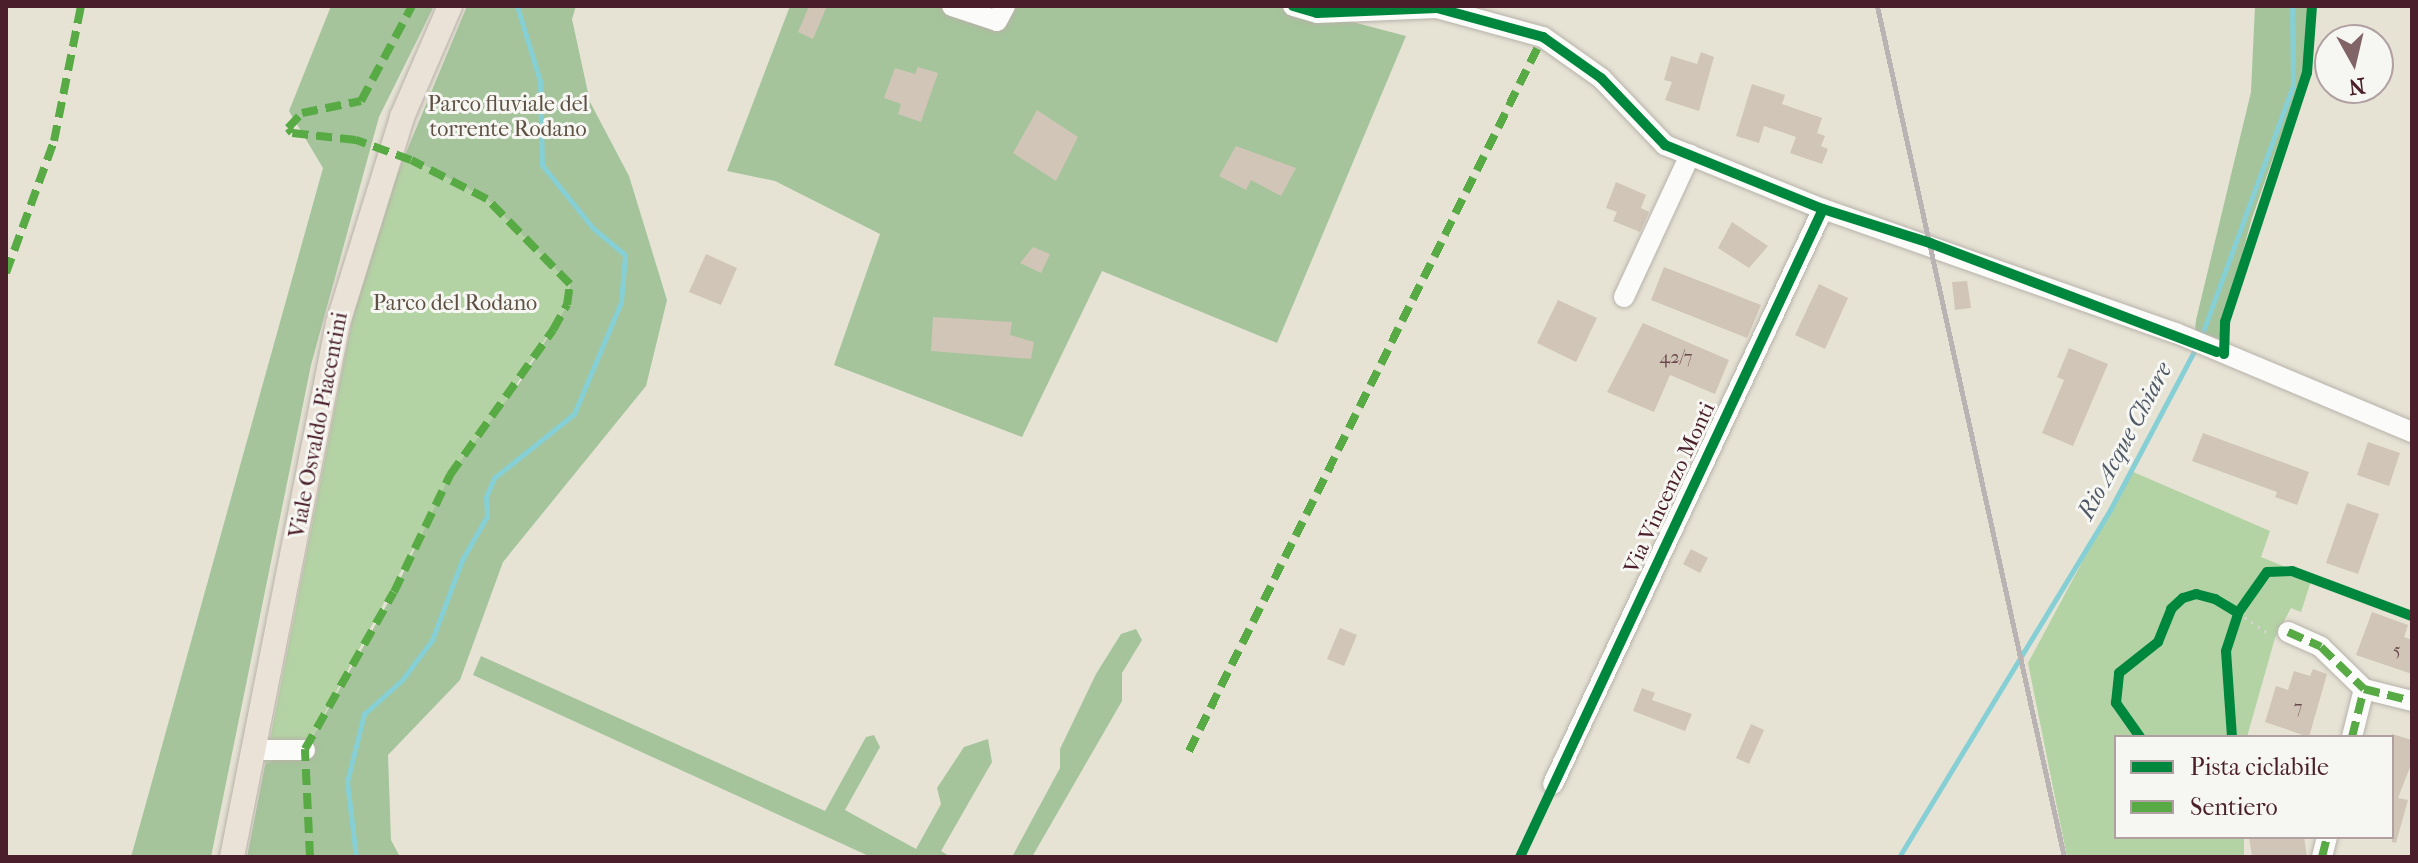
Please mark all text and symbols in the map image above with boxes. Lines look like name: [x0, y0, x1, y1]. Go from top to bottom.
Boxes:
north arrow: [2314, 24, 2394, 104]
text: N: [2347, 72, 2367, 100]
park label: Parco fluviale del torrente Rodano: [427, 91, 589, 142]
park label: Parco del Rodano: [373, 291, 537, 317]
street label: Viale Osvaldo Piacentini: [284, 310, 354, 540]
house number: 42/7: [1660, 347, 1692, 369]
water label: Rio Acque Chiare: [2072, 358, 2178, 524]
street label: Via Vincenzo Monti: [1619, 398, 1721, 578]
house number: 5: [2393, 640, 2401, 662]
house number: 7: [2294, 697, 2302, 719]
legend: [2114, 735, 2394, 839]
text: Pista ciclabile: [2190, 753, 2329, 781]
text: Sentiero: [2190, 793, 2278, 821]

